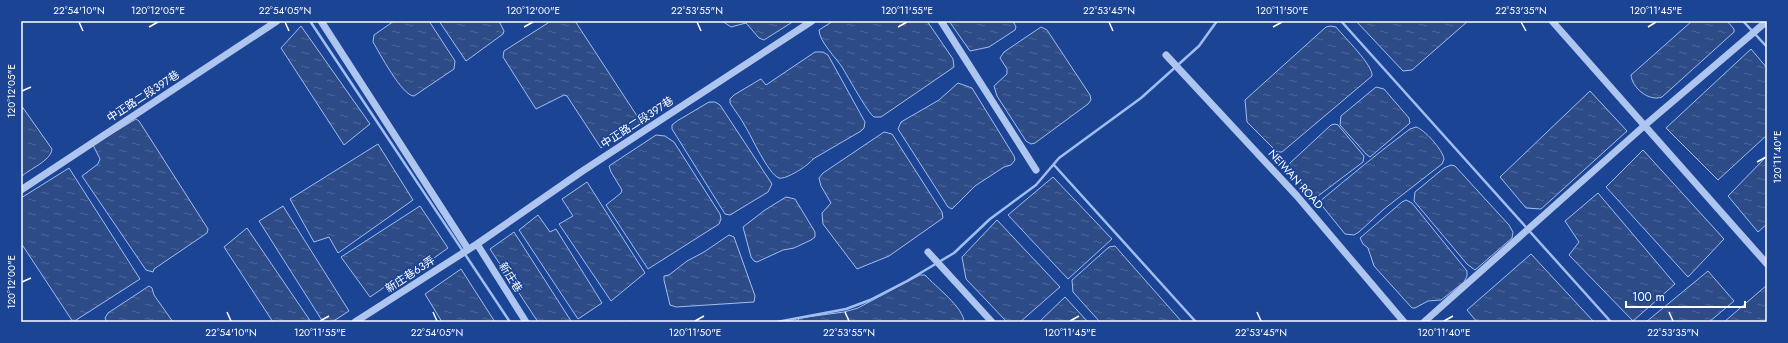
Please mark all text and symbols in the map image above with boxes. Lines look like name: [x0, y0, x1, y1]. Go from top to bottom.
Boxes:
text: 22°54'10"N: [53, 3, 105, 18]
text: 120°12'05"E: [131, 3, 185, 18]
text: 22°54'05"N: [259, 3, 311, 18]
text: 120°12'00"E: [506, 3, 560, 18]
text: 22°53'55"N: [671, 3, 723, 18]
text: 120°11'55"E: [881, 3, 933, 18]
text: 22°53'45"N: [1083, 3, 1135, 18]
text: 120°11'50"E: [1256, 3, 1308, 18]
text: 22°53'35"N: [1495, 3, 1547, 18]
text: 120°11'45"E: [1630, 3, 1682, 18]
text: 120°12'05"E: [4, 64, 19, 118]
street label: 中正路二段397巷: [104, 66, 182, 126]
street label: 中正路二段397巷: [598, 92, 676, 152]
text: 120°11'40"E: [1770, 131, 1785, 183]
street label: NEIWAN ROAD: [1265, 146, 1328, 213]
street label: 新庄巷63弄: [382, 252, 438, 296]
text: 120°12'00"E: [4, 255, 19, 309]
street label: 新庄巷: [495, 259, 527, 295]
scale bar: [1626, 283, 1745, 309]
text: 100 m: [1632, 288, 1665, 306]
text: 22°54'10"N: [205, 325, 257, 340]
text: 120°11'55"E: [294, 325, 346, 340]
text: 22°54'05"N: [411, 325, 463, 340]
text: 120°11'50"E: [669, 325, 721, 340]
text: 22°53'55"N: [823, 325, 875, 340]
text: 120°11'45"E: [1044, 325, 1096, 340]
text: 22°53'45"N: [1235, 325, 1287, 340]
text: 120°11'40"E: [1418, 325, 1470, 340]
text: 22°53'35"N: [1647, 325, 1699, 340]

